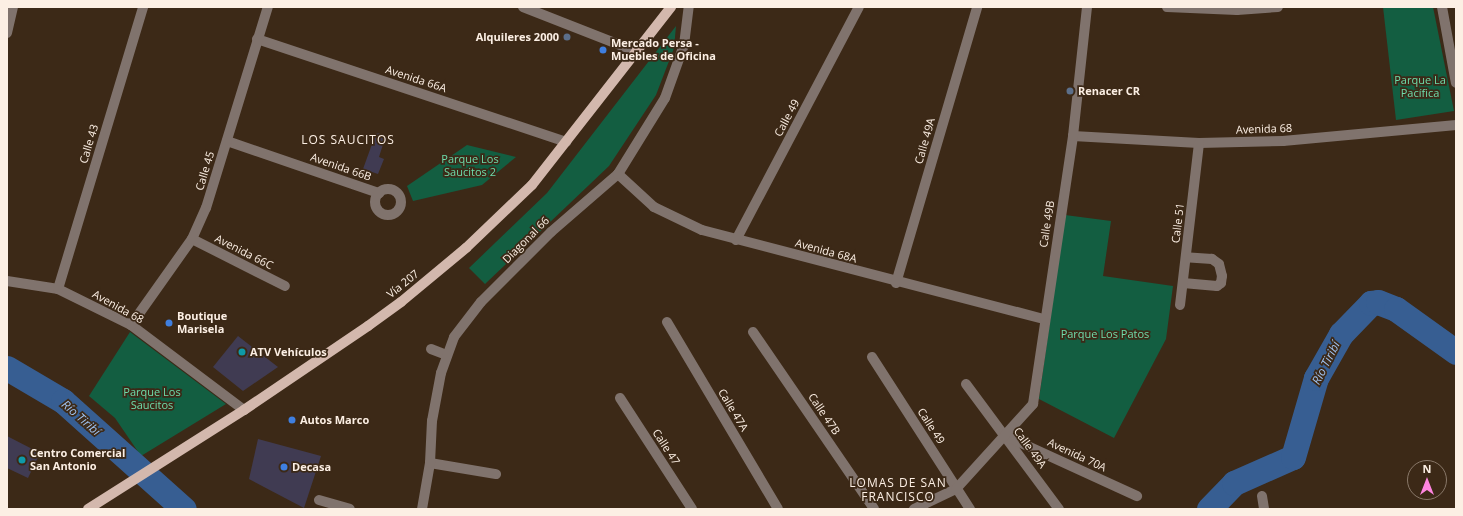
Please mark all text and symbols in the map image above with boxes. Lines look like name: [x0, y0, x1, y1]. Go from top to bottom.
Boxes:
place label: Alquileres 2000: [476, 30, 559, 44]
marker: Alquileres 2000: [562, 32, 572, 42]
place label: Mercado Persa - Muebles de Oficina: [611, 37, 716, 63]
marker: Mercado Persa - Muebles de Oficina: [598, 45, 608, 55]
street label: Avenida 66A: [384, 63, 448, 95]
park label: Parque La Pacífica: [1394, 74, 1446, 100]
place label: Renacer CR: [1078, 84, 1140, 98]
marker: Renacer CR: [1065, 86, 1075, 96]
street label: Calle 49: [772, 97, 802, 139]
street label: Calle 49A: [912, 117, 938, 165]
street label: Avenida 68: [1236, 121, 1292, 137]
street label: Calle 43: [77, 123, 101, 165]
district label: LOS SAUCITOS: [301, 133, 395, 147]
street label: Calle 45: [193, 150, 217, 192]
street label: Avenida 66B: [309, 150, 373, 184]
park label: Parque Los Saucitos 2: [441, 153, 499, 179]
street label: Calle 49B: [1037, 200, 1057, 248]
street label: Calle 51: [1169, 202, 1187, 244]
street label: Diagonal 66: [500, 214, 552, 266]
street label: Avenida 66C: [213, 232, 275, 272]
street label: Avenida 68A: [794, 236, 858, 266]
street label: Vía 207: [384, 267, 422, 301]
street label: Avenida 68: [90, 288, 146, 326]
place label: Boutique Marisela: [177, 310, 227, 336]
marker: Boutique Marisela: [164, 318, 174, 328]
park label: Parque Los Patos: [1061, 327, 1149, 341]
water label: Río Tiribí: [1309, 339, 1343, 387]
place label: ATV Vehículos: [250, 345, 327, 359]
marker: ATV Vehículos: [237, 347, 247, 357]
park label: Parque Los Saucitos: [123, 386, 181, 412]
street label: Calle 47A: [715, 386, 751, 434]
street label: Calle 47B: [805, 391, 843, 437]
water label: Río Tiribí: [59, 397, 103, 439]
street label: Calle 49: [915, 406, 947, 446]
place label: Autos Marco: [300, 413, 369, 427]
marker: Autos Marco: [287, 415, 297, 425]
street label: Calle 49A: [1011, 425, 1049, 471]
street label: Calle 47: [650, 427, 682, 467]
street label: Avenida 70A: [1045, 436, 1109, 474]
place label: Centro Comercial San Antonio: [30, 447, 125, 473]
marker: Centro Comercial San Antonio: [17, 455, 27, 465]
place label: Decasa: [292, 460, 331, 474]
north arrow: [1407, 460, 1447, 500]
text: N: [1423, 461, 1431, 476]
marker: Decasa: [279, 462, 289, 472]
district label: LOMAS DE SAN FRANCISCO: [849, 476, 947, 504]

